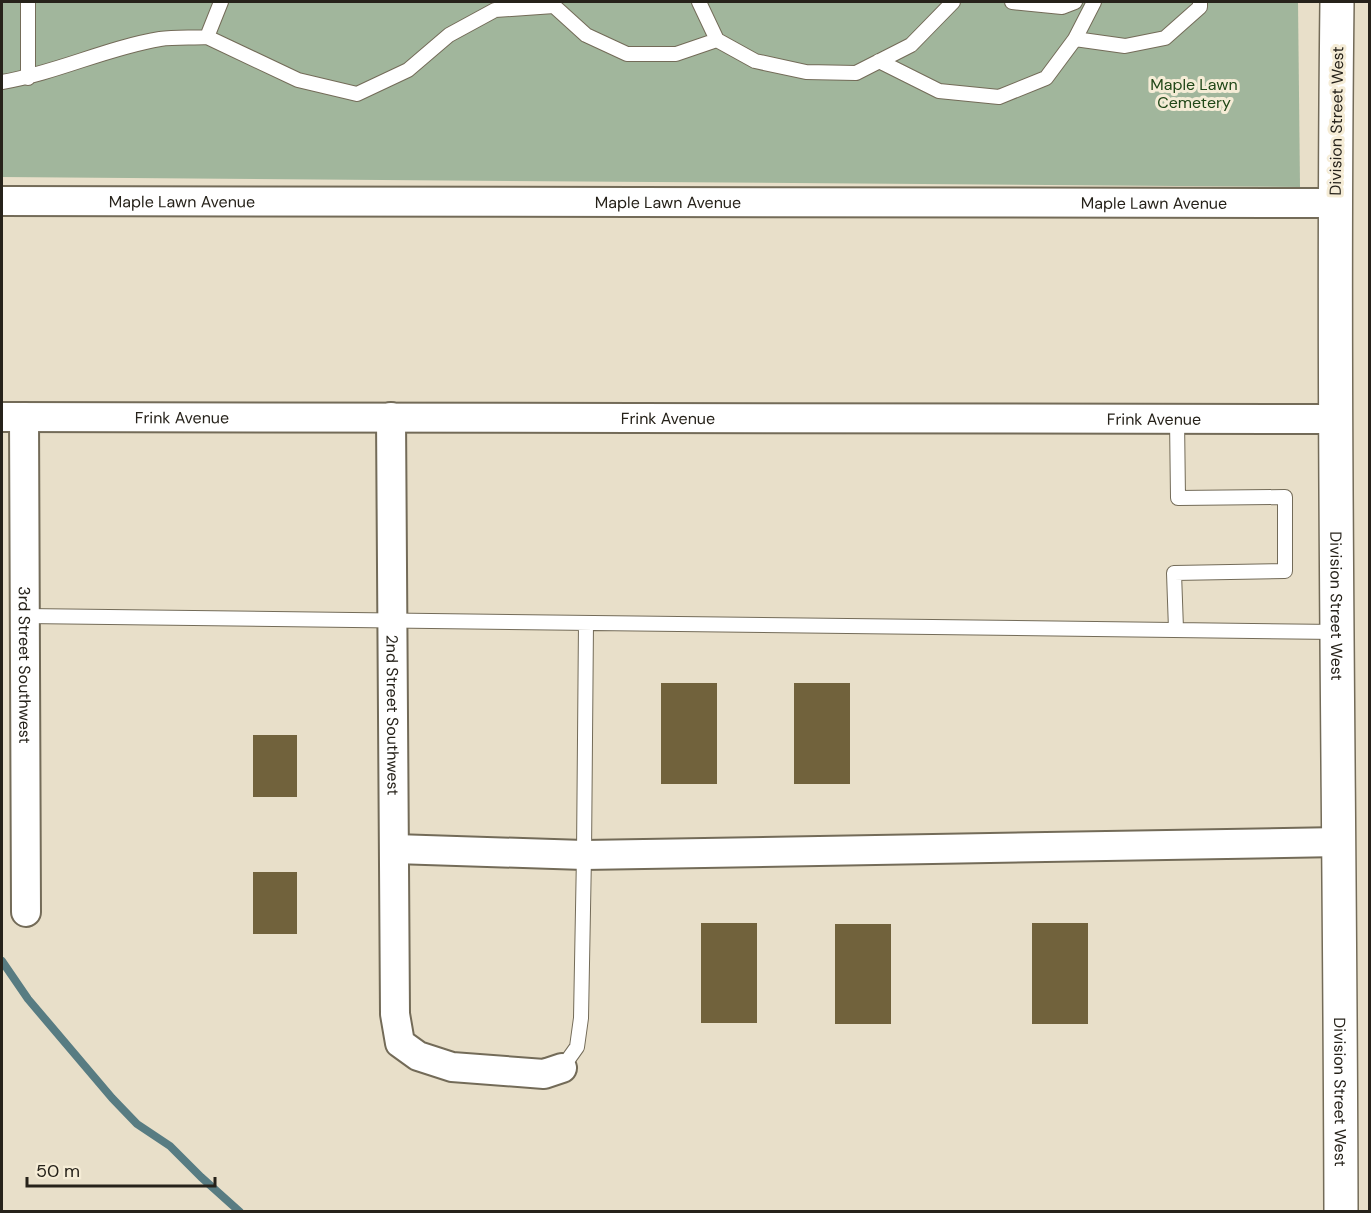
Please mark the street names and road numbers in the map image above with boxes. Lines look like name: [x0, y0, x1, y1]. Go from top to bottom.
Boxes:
street label: Division Street West: [1325, 46, 1348, 196]
street label: Maple Lawn Avenue: [109, 191, 255, 212]
street label: Maple Lawn Avenue: [595, 192, 741, 213]
street label: Maple Lawn Avenue: [1081, 193, 1227, 214]
street label: Frink Avenue: [135, 407, 229, 428]
street label: Frink Avenue: [621, 408, 715, 429]
street label: Frink Avenue: [1107, 409, 1201, 430]
street label: Division Street West: [1325, 531, 1347, 681]
street label: 3rd Street Southwest: [14, 586, 35, 744]
street label: 2nd Street Southwest: [381, 635, 404, 795]
street label: Division Street West: [1329, 1017, 1351, 1167]

